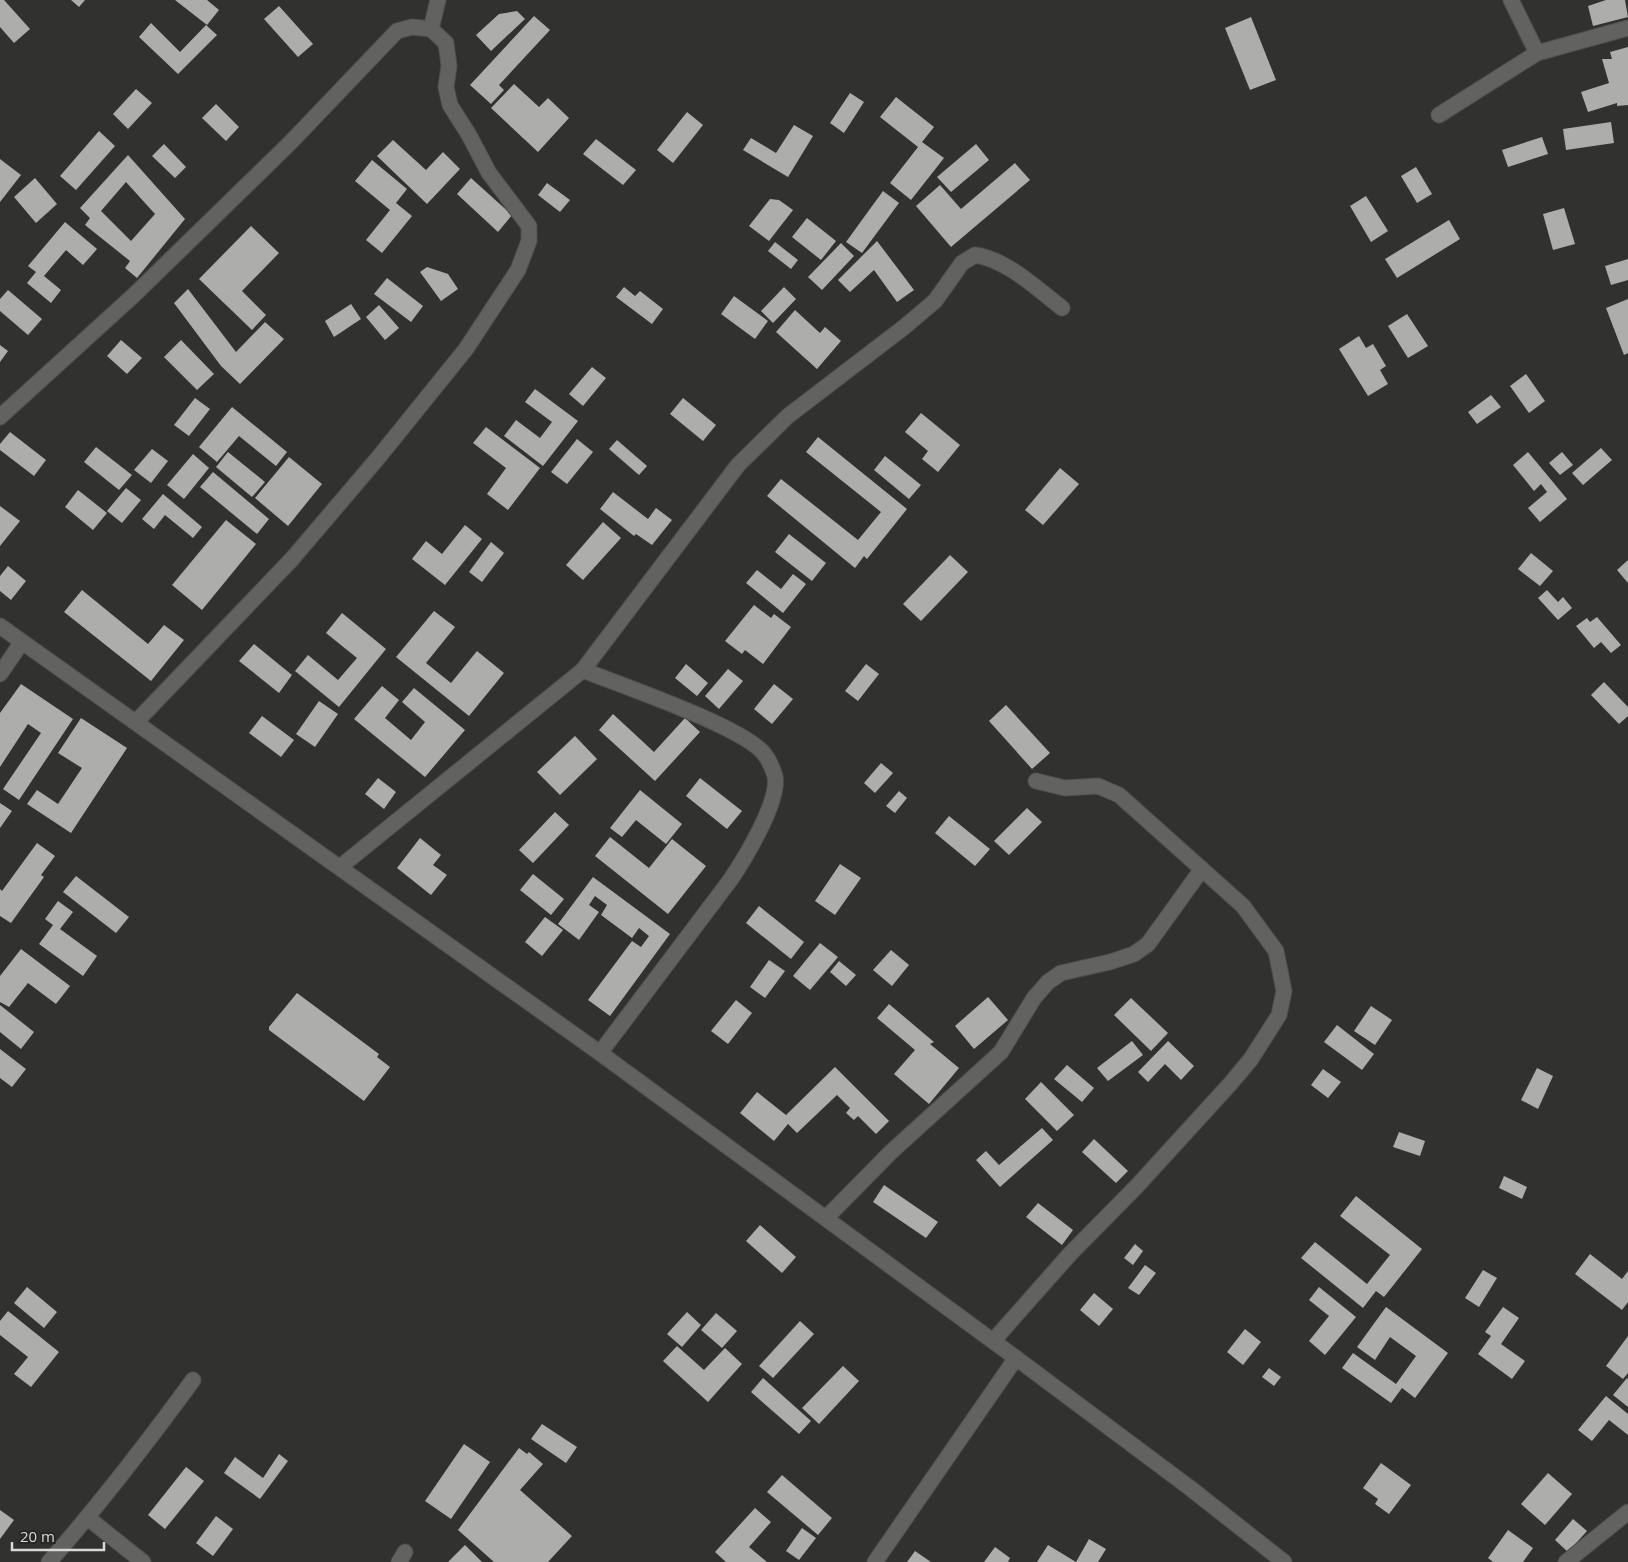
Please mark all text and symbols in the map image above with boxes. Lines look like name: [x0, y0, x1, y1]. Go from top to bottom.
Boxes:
scale bar: [12, 1520, 105, 1552]
text: 20 m: [20, 1526, 55, 1546]

